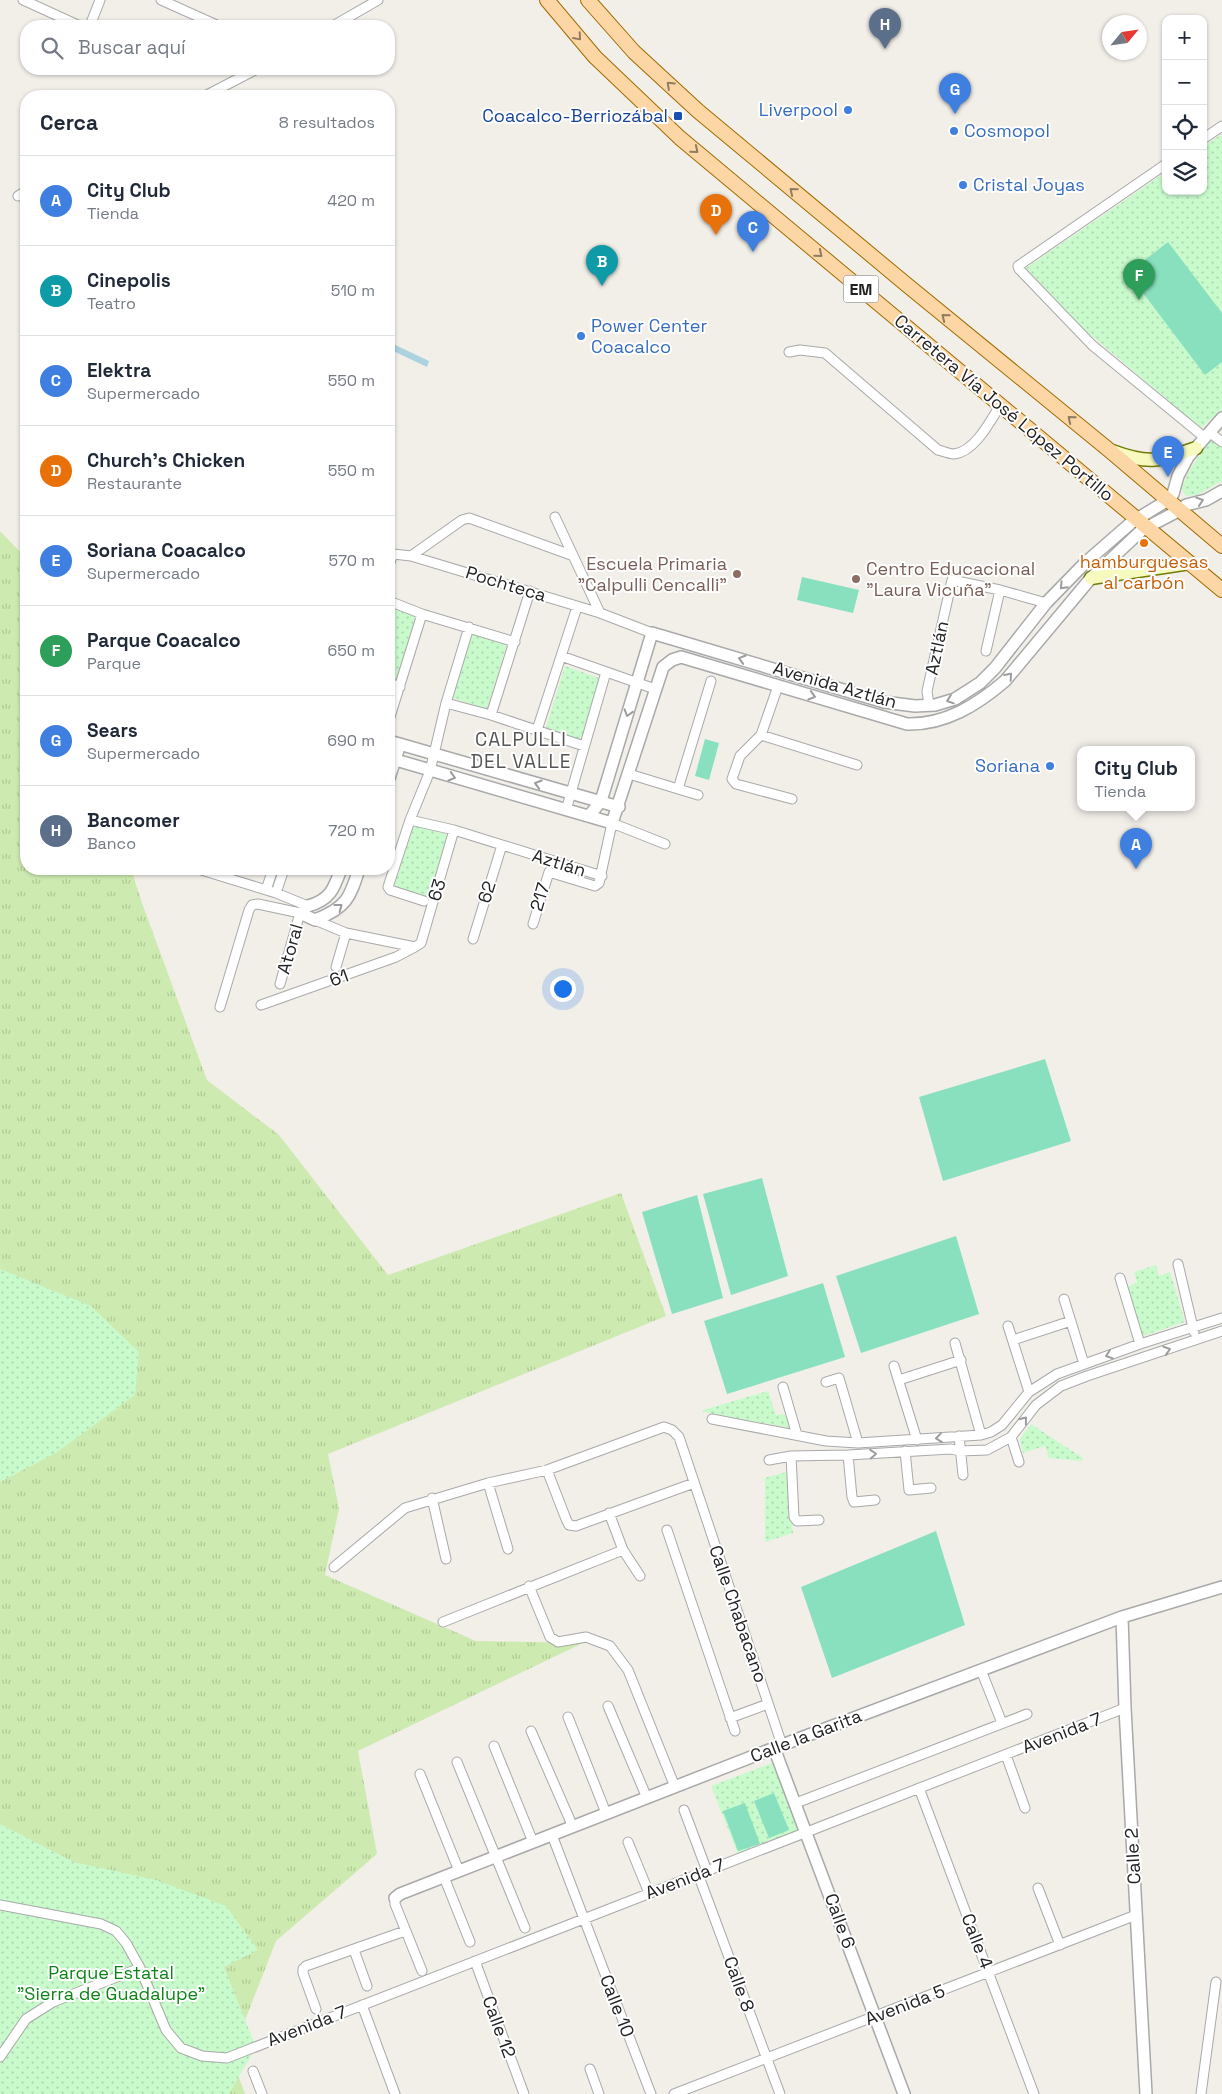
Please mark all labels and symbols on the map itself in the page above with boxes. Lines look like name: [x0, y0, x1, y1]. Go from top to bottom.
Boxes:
pin: H: [869, 8, 901, 49]
north arrow: [1102, 15, 1147, 60]
one-way arrow: [572, 32, 581, 41]
pin: G: [939, 73, 971, 114]
one-way arrow: [667, 82, 676, 91]
place label: Liverpool: [759, 98, 838, 121]
place label: Coacalco-Berriozábal: [482, 104, 668, 127]
marker: Liverpool: [842, 104, 854, 116]
marker: Coacalco-Berriozábal: [672, 110, 684, 122]
place label: Cosmopol: [964, 119, 1050, 142]
marker: Cosmopol: [948, 125, 960, 137]
one-way arrow: [689, 145, 698, 154]
place label: Cristal Joyas: [973, 173, 1085, 196]
marker: Cristal Joyas: [957, 179, 969, 191]
one-way arrow: [790, 189, 799, 197]
pin: D: [700, 194, 732, 235]
pin: C: [737, 211, 769, 252]
pin: B: [586, 245, 618, 286]
one-way arrow: [814, 249, 823, 258]
pin: F: [1123, 259, 1155, 300]
road number: EM: [844, 276, 878, 302]
street label: Carretera Vía José López Portillo: [890, 309, 1119, 506]
one-way arrow: [942, 313, 951, 322]
place label: Power Center Coacalco: [591, 314, 707, 358]
marker: Power Center Coacalco: [575, 330, 587, 342]
one-way arrow: [1068, 416, 1077, 425]
pin: E: [1152, 436, 1184, 477]
one-way arrow: [1195, 497, 1204, 507]
marker: hamburguesas al carbón: [1138, 537, 1150, 549]
place label: hamburguesas al carbón: [1080, 550, 1208, 594]
place label: Escuela Primaria "Calpulli Cencalli": [577, 552, 727, 596]
place label: Centro Educacional "Laura Vicuña": [866, 557, 1035, 601]
street label: Pochteca: [463, 560, 549, 607]
marker: Escuela Primaria "Calpulli Cencalli": [731, 568, 743, 580]
marker: Centro Educacional "Laura Vicuña": [850, 573, 862, 585]
one-way arrow: [1060, 581, 1069, 590]
street label: Aztlán: [920, 619, 953, 677]
one-way arrow: [738, 655, 747, 665]
street label: Avenida Aztlán: [771, 656, 900, 713]
one-way arrow: [1003, 673, 1012, 682]
one-way arrow: [807, 691, 816, 701]
one-way arrow: [946, 694, 954, 704]
one-way arrow: [623, 709, 633, 717]
district label: CALPULLI DEL VALLE: [471, 727, 572, 774]
place label: Soriana: [975, 754, 1040, 777]
marker: Soriana: [1044, 760, 1056, 772]
one-way arrow: [448, 772, 456, 782]
one-way arrow: [535, 779, 543, 789]
pin: A: [1120, 828, 1152, 869]
street label: Aztlán: [530, 844, 589, 882]
street label: 63: [422, 876, 451, 904]
street label: 62: [472, 878, 501, 906]
street label: 217: [525, 880, 555, 914]
one-way arrow: [333, 904, 342, 912]
street label: Atoral: [271, 921, 308, 977]
street label: 61: [326, 964, 351, 992]
your location: [550, 976, 576, 1002]
one-way arrow: [1162, 1345, 1170, 1355]
one-way arrow: [1105, 1349, 1114, 1359]
one-way arrow: [1018, 1417, 1026, 1426]
one-way arrow: [934, 1432, 942, 1443]
one-way arrow: [870, 1448, 878, 1459]
street label: Calle Chabacano: [704, 1542, 773, 1686]
street label: Calle la Garita: [747, 1704, 865, 1767]
street label: Avenida 7: [1019, 1707, 1105, 1758]
street label: Calle 2: [1120, 1827, 1145, 1885]
street label: Avenida 7: [642, 1853, 728, 1904]
street label: Calle 6: [820, 1890, 861, 1952]
street label: Calle 4: [956, 1910, 998, 1972]
street label: Calle 8: [719, 1953, 760, 2015]
park label: Parque Estatal "Sierra de Guadalupe": [17, 1961, 205, 2005]
street label: Calle 10: [595, 1971, 640, 2040]
street label: Avenida 5: [862, 1979, 948, 2030]
street label: Calle 12: [478, 1993, 521, 2061]
street label: Avenida 7: [264, 2000, 350, 2051]

